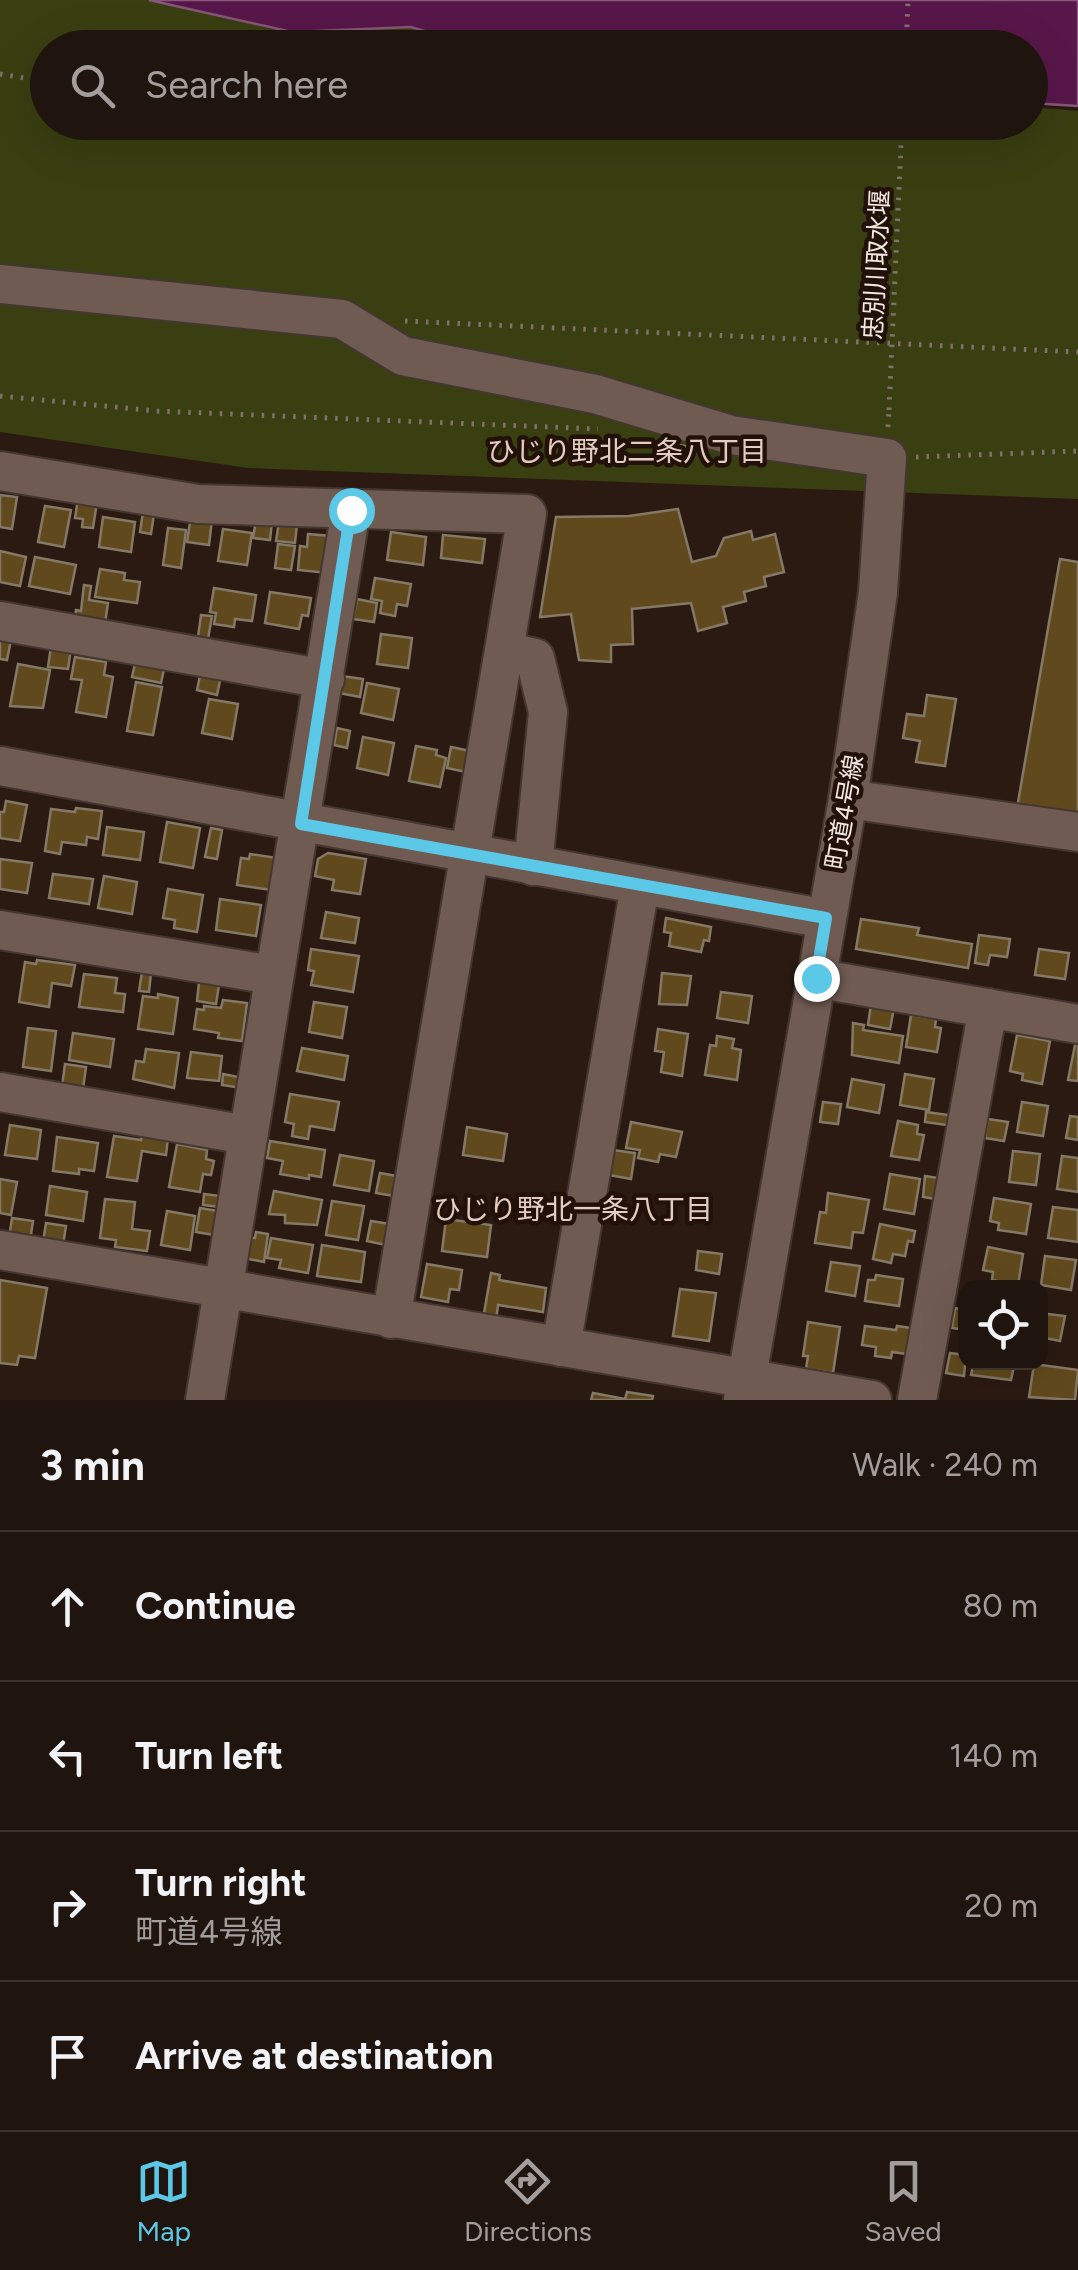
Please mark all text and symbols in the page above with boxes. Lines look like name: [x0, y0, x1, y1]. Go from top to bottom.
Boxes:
search box: [30, 30, 1048, 140]
icon: search: [65, 58, 120, 113]
text: Search here: [145, 62, 348, 108]
street label: 忠別川取水堰: [857, 189, 895, 341]
district label: ひじり野北二条八丁目: [487, 434, 767, 468]
route start: [329, 488, 375, 534]
street label: 町道4号線: [819, 753, 869, 871]
route end: [794, 956, 840, 1002]
district label: ひじり野北一条八丁目: [433, 1192, 713, 1226]
map controls: [958, 1280, 1048, 1370]
button: locate: [958, 1280, 1048, 1370]
text: 3 min: [40, 1440, 145, 1491]
text: Walk · 240 m: [852, 1446, 1038, 1484]
icon: ahead: [40, 1579, 95, 1634]
text: Continue: [135, 1583, 296, 1629]
text: 80 m: [963, 1587, 1038, 1625]
icon: left: [40, 1729, 95, 1784]
text: Turn left: [135, 1733, 283, 1779]
text: 140 m: [949, 1737, 1038, 1775]
text: Turn right: [135, 1860, 307, 1906]
icon: right: [40, 1879, 95, 1934]
text: 20 m: [964, 1887, 1038, 1925]
text: 町道4号線: [135, 1913, 283, 1951]
icon: arrive: [40, 2029, 95, 2084]
text: Arrive at destination: [135, 2033, 493, 2079]
tab: Map: [136, 2154, 191, 2248]
tab: Directions: [464, 2154, 592, 2248]
tab: Saved: [864, 2154, 942, 2248]

